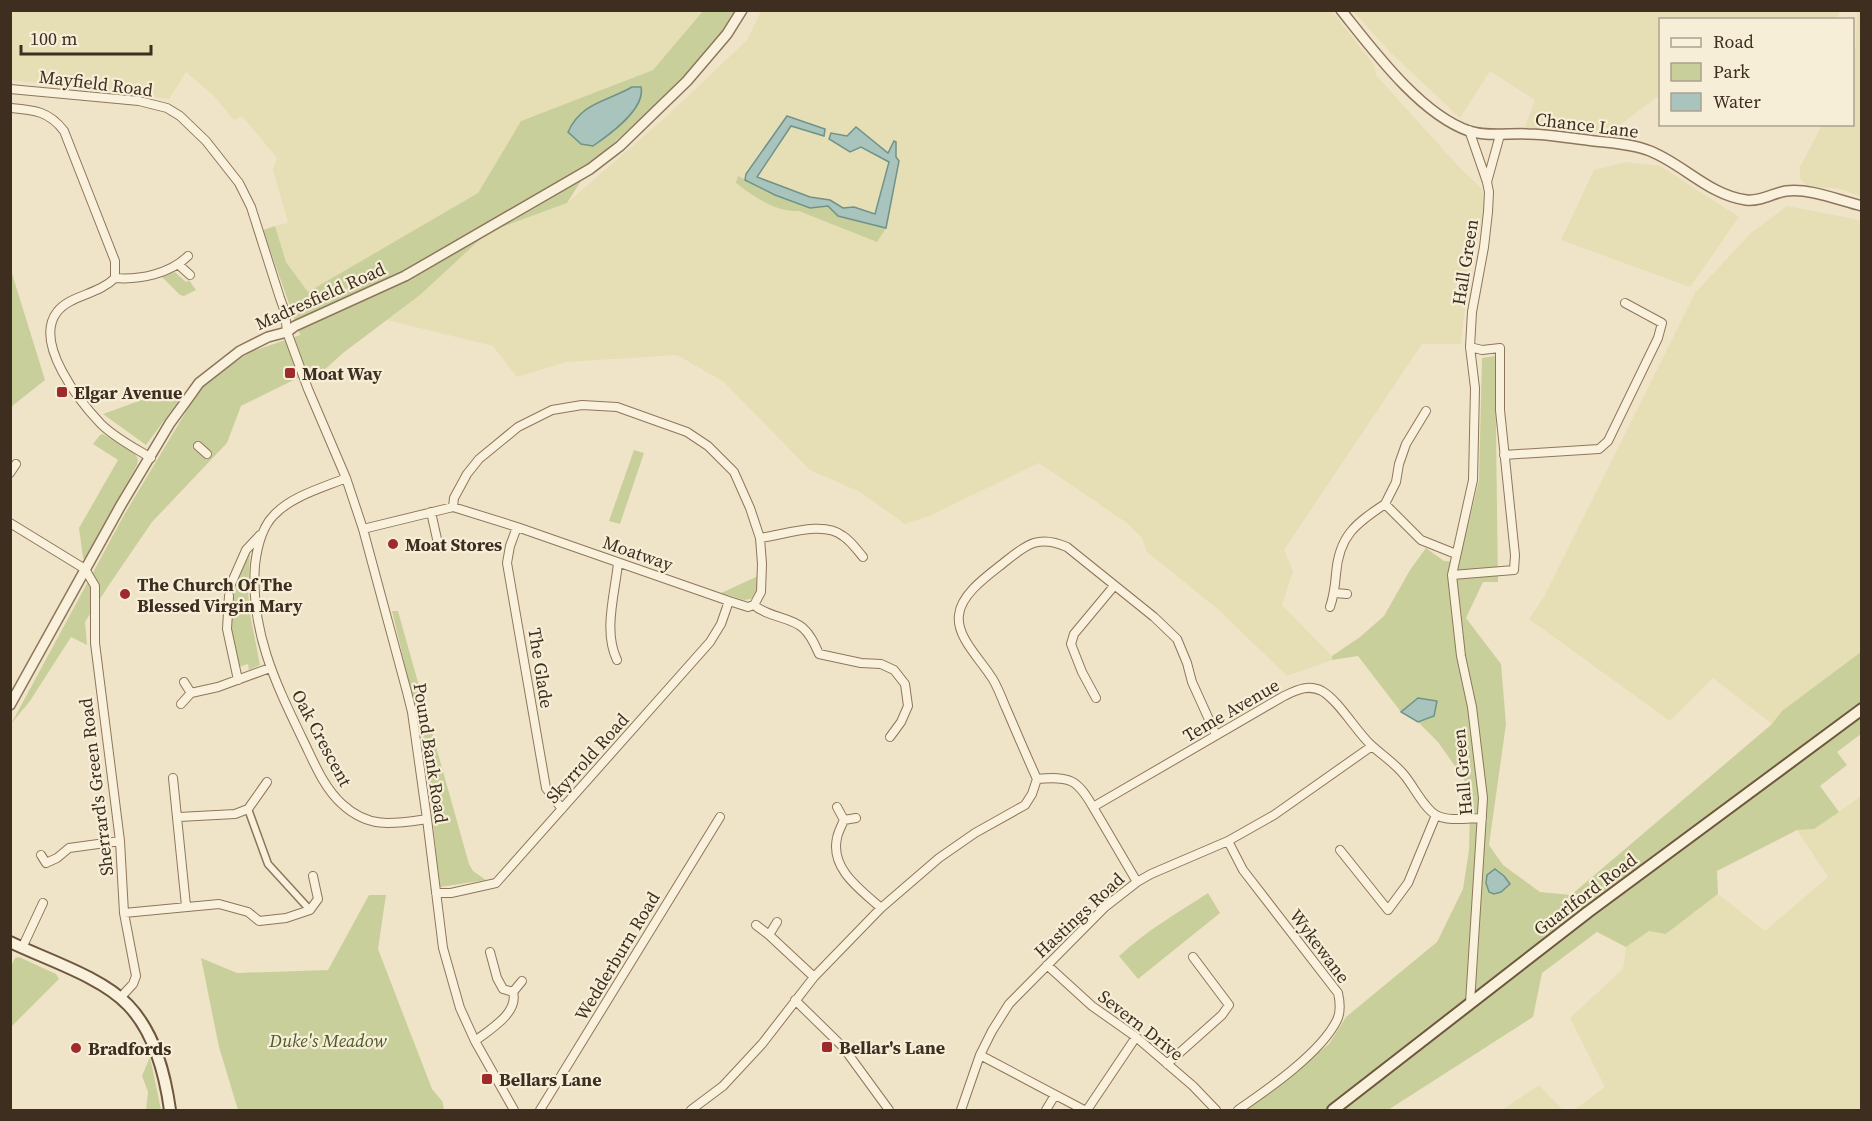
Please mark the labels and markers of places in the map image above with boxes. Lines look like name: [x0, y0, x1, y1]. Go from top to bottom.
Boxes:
place label: Moat Way: [302, 361, 383, 386]
marker: Moat Way: [283, 366, 297, 380]
place label: Elgar Avenue: [74, 380, 182, 405]
marker: Elgar Avenue: [55, 385, 69, 399]
place label: Moat Stores: [405, 532, 502, 557]
marker: Moat Stores: [386, 537, 400, 551]
place label: The Church Of The Blessed Virgin Mary: [137, 572, 303, 618]
marker: The Church Of The Blessed Virgin Mary: [118, 587, 132, 601]
place label: Bellar's Lane: [839, 1035, 945, 1060]
place label: Bradfords: [88, 1036, 171, 1061]
marker: Bellar's Lane: [820, 1040, 834, 1054]
marker: Bradfords: [69, 1041, 83, 1055]
place label: Bellars Lane: [499, 1067, 602, 1092]
marker: Bellars Lane: [480, 1072, 494, 1086]

